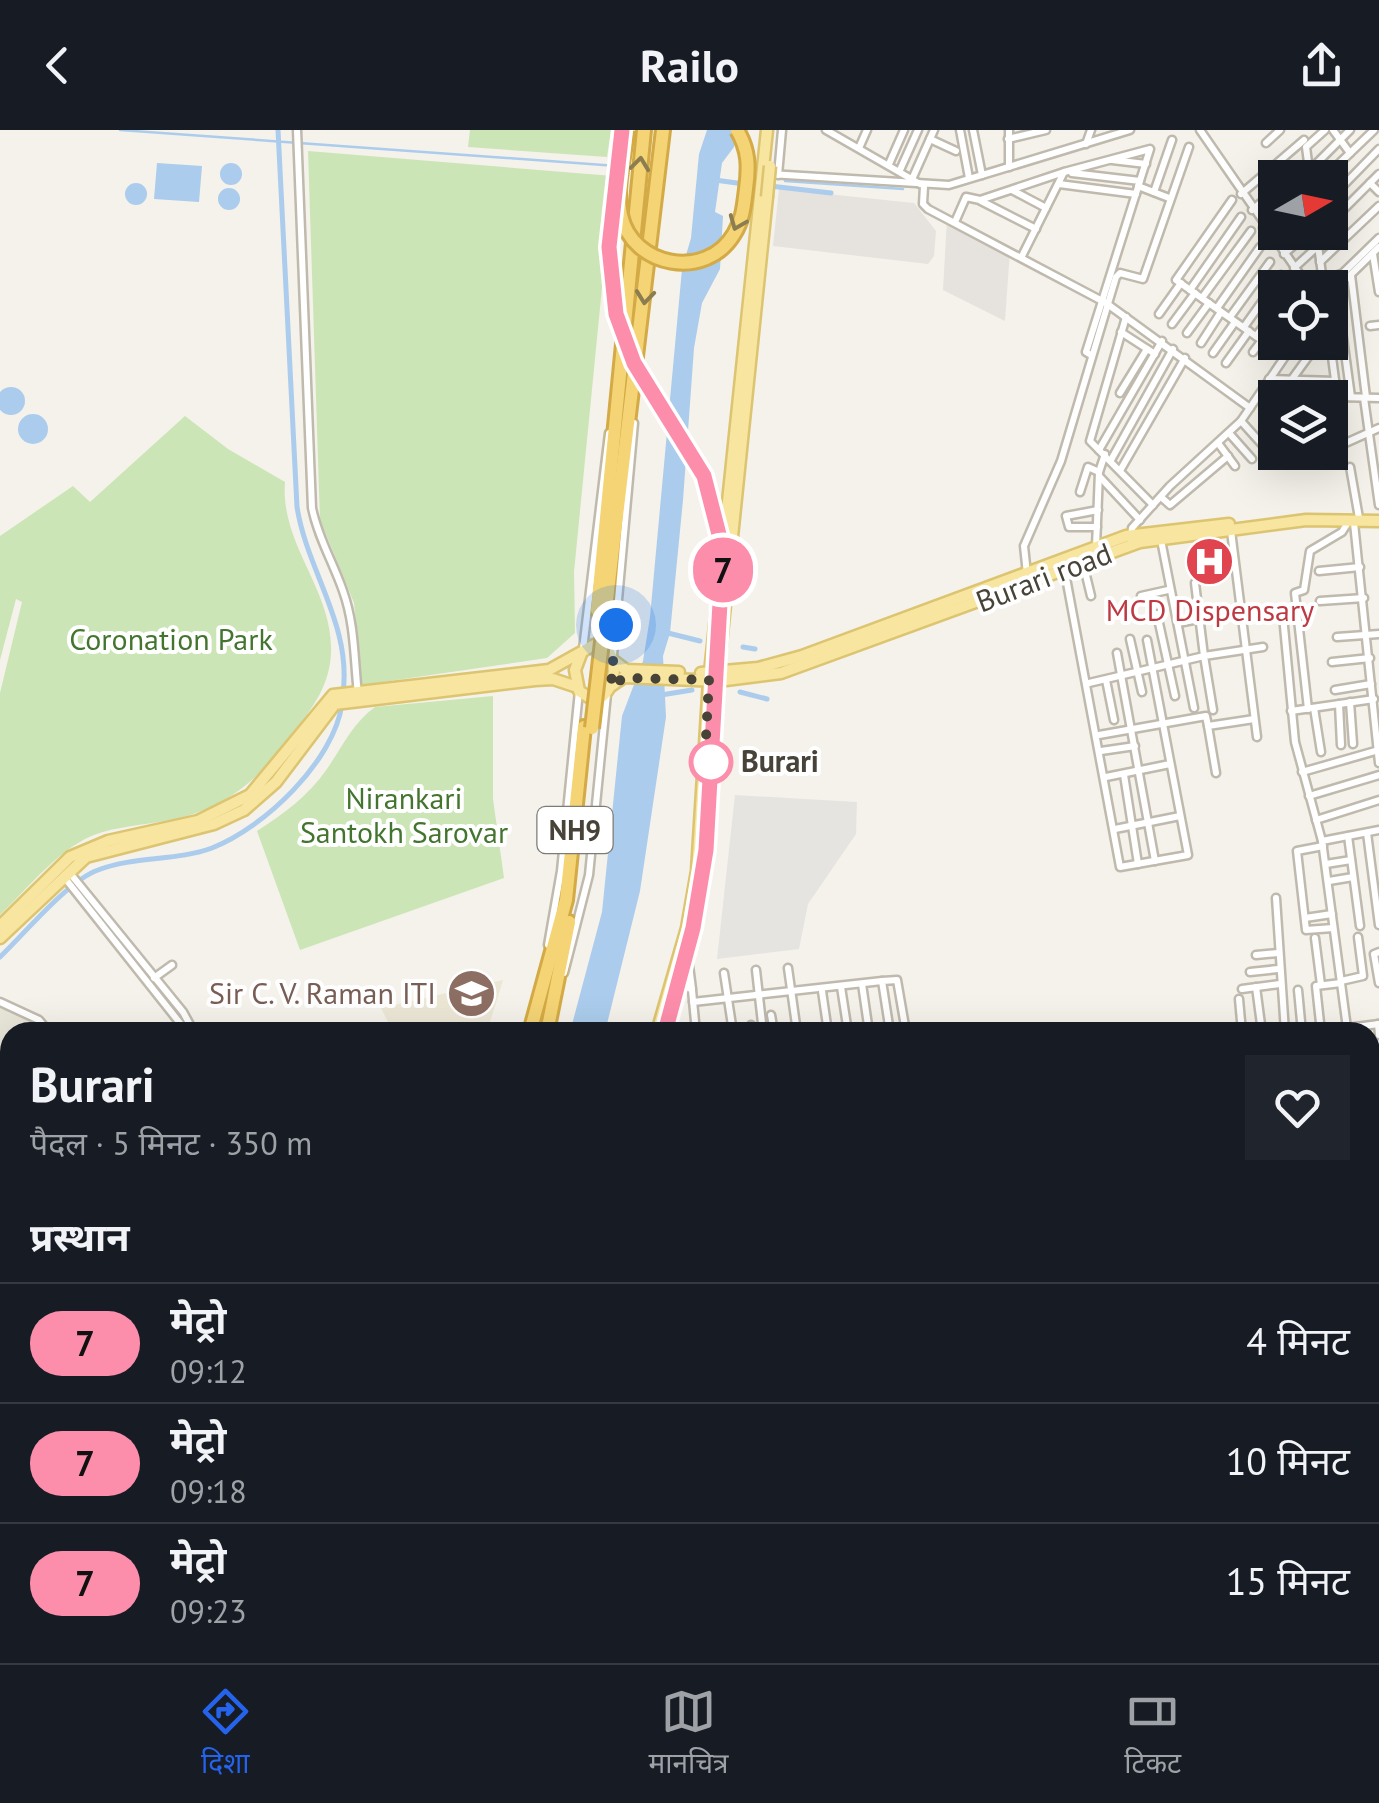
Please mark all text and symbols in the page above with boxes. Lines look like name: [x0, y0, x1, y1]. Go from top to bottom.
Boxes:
text: Railo: [640, 36, 739, 94]
icon: back: [30, 38, 85, 93]
icon: share: [1294, 38, 1349, 93]
one-way arrow: [629, 155, 650, 171]
north arrow: [1258, 160, 1348, 250]
map controls: [1258, 160, 1348, 470]
one-way arrow: [729, 213, 749, 231]
button: locate: [1258, 270, 1348, 360]
one-way arrow: [635, 289, 656, 305]
button: layers: [1258, 380, 1348, 470]
street label: Burari road: [970, 533, 1117, 620]
hospital icon: MCD Dispensary: [1184, 536, 1236, 588]
line badge: 7: [690, 538, 756, 602]
text: 7: [713, 547, 733, 593]
place label: MCD Dispensary: [1106, 590, 1314, 629]
your location: [591, 600, 641, 650]
park label: Coronation Park: [69, 619, 273, 658]
marker: Burari: [690, 741, 732, 783]
place label: Burari: [741, 741, 819, 780]
park label: Nirankari Santokh Sarovar: [300, 778, 508, 851]
road number: NH9: [538, 807, 612, 853]
school or university icon: Sir C. V. Raman ITI: [445, 968, 497, 1020]
place label: Sir C. V. Raman ITI: [209, 973, 436, 1012]
text: Burari: [30, 1053, 155, 1115]
button: heart: [1245, 1055, 1350, 1160]
text: पैदल · 5 मिनट · 350 m: [30, 1122, 312, 1164]
text: प्रस्थान: [30, 1212, 130, 1261]
text: मेट्रो: [170, 1295, 226, 1344]
text: 4 मिनट: [1246, 1316, 1350, 1365]
text: 7: [75, 1320, 95, 1366]
text: 09:12: [170, 1350, 247, 1392]
text: मेट्रो: [170, 1415, 226, 1464]
text: 10 मिनट: [1226, 1436, 1350, 1485]
text: 7: [75, 1440, 95, 1486]
text: 09:18: [170, 1470, 247, 1512]
text: मेट्रो: [170, 1535, 226, 1584]
text: 15 मिनट: [1226, 1556, 1350, 1605]
text: 7: [75, 1560, 95, 1606]
text: 09:23: [170, 1590, 247, 1632]
tab: दिशा: [198, 1684, 253, 1784]
tab: मानचित्र: [648, 1684, 729, 1784]
tab: टिकट: [1124, 1684, 1181, 1784]

